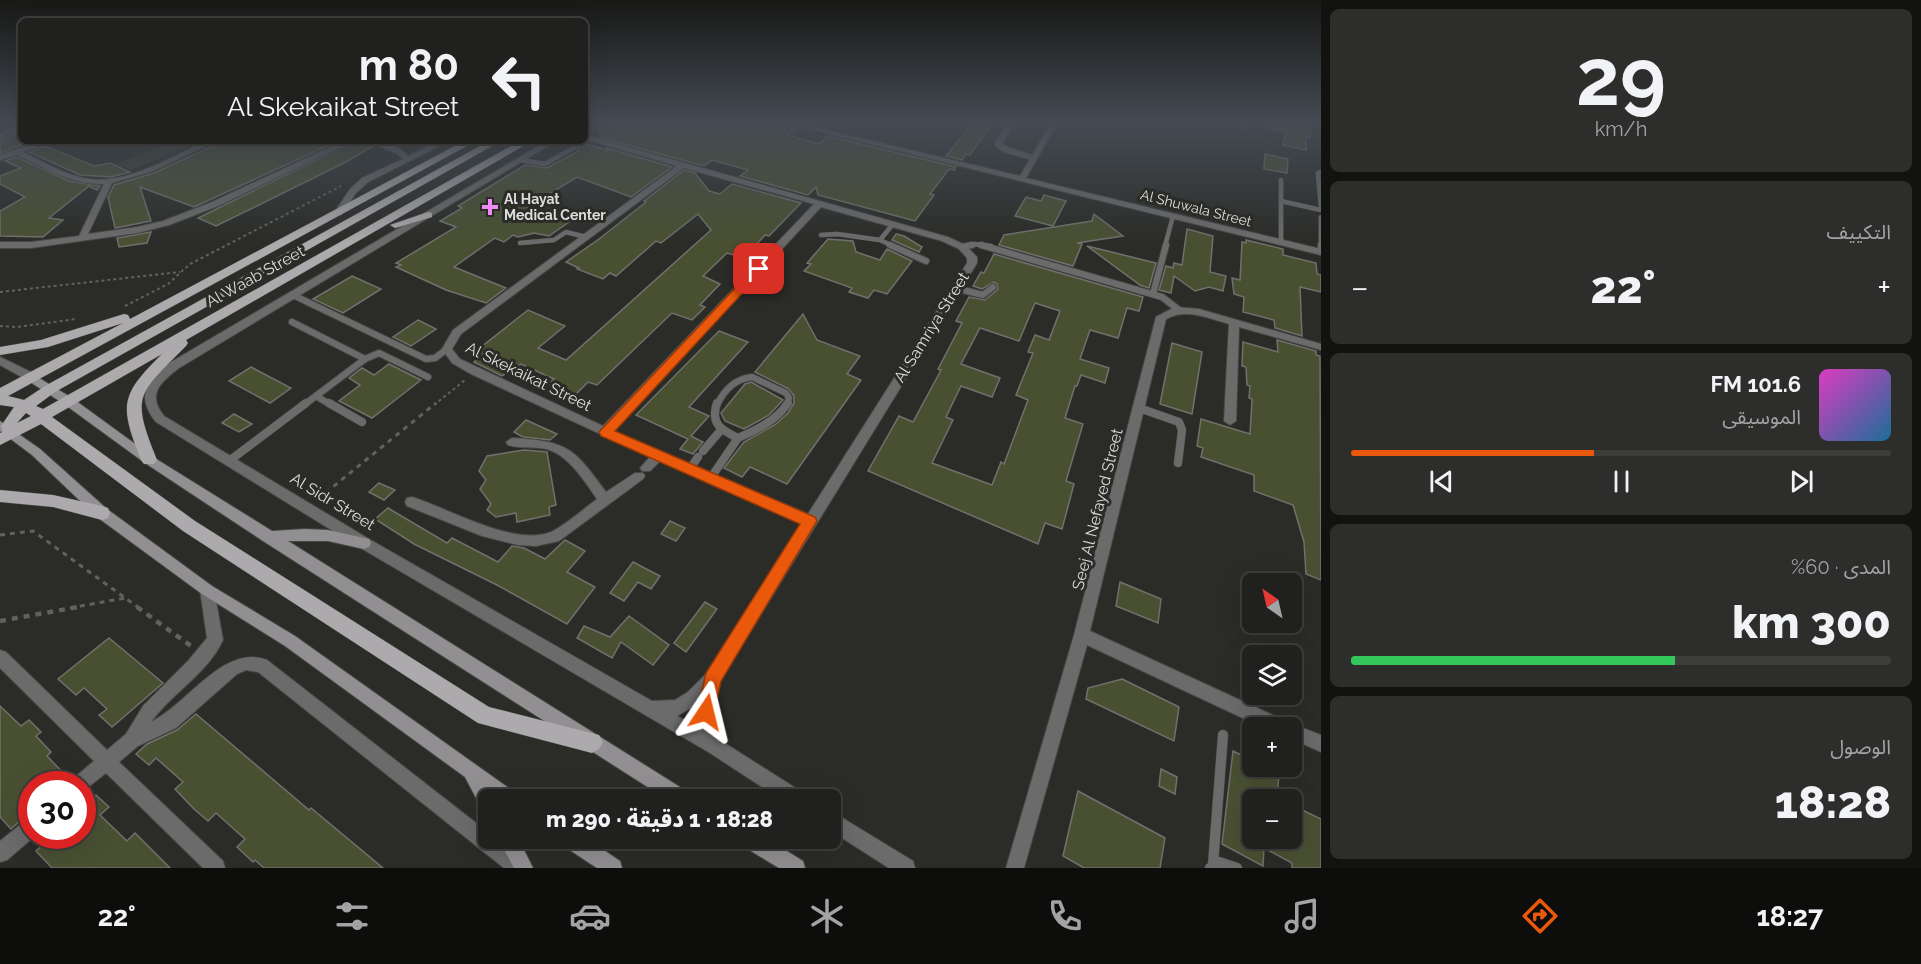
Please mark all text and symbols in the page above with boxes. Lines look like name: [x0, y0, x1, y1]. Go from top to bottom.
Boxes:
text: 29: [1576, 32, 1666, 123]
text: 80 m: [359, 41, 459, 90]
icon: left: [480, 42, 558, 120]
text: Al Skekaikat Street: [227, 91, 459, 122]
text: km/h: [1595, 117, 1647, 141]
street label: Al Shuwala Street: [1139, 186, 1254, 230]
place label: Al Hayat Medical Center: [504, 191, 606, 223]
marker: Al Hayat Medical Center: [481, 198, 499, 216]
text: التكييف: [1827, 220, 1891, 244]
street label: Al Waab Street: [203, 241, 308, 311]
pin: [733, 243, 784, 294]
icon: arrive: [742, 252, 775, 285]
text: 22°: [1590, 261, 1656, 314]
street label: Al Samriya Street: [890, 268, 973, 386]
text: −: [1351, 268, 1369, 307]
text: +: [1877, 268, 1891, 307]
street label: Al Skekaikat Street: [463, 338, 595, 415]
text: 101.6 FM: [1710, 371, 1801, 397]
text: الموسيقى: [1722, 405, 1801, 429]
street label: Seej Al Nefayed Street: [1068, 426, 1127, 592]
icon: previous: [1425, 465, 1458, 498]
icon: pause: [1605, 465, 1638, 498]
icon: next: [1785, 465, 1818, 498]
street label: Al Sidr Street: [287, 469, 379, 535]
text: المدى · 60%: [1791, 555, 1891, 579]
north arrow: [1242, 573, 1302, 633]
map controls: [1242, 573, 1302, 849]
text: 300 km: [1732, 596, 1891, 649]
button: layers: [1242, 645, 1302, 705]
position arrow: [674, 680, 738, 744]
button: +: [1242, 717, 1302, 777]
text: الوصول: [1830, 735, 1891, 759]
speed limit sign: 30: [18, 771, 96, 849]
text: 18:28: [1775, 776, 1891, 829]
button: −: [1242, 789, 1302, 849]
text: 18:28 · 1 دقيقة · 290 m: [546, 806, 773, 832]
icon: filters: [331, 895, 373, 937]
icon: car: [569, 895, 611, 937]
icon: climate: [806, 895, 848, 937]
icon: phone: [1044, 895, 1086, 937]
icon: music: [1281, 895, 1323, 937]
icon: directions: [1519, 895, 1561, 937]
text: 22°: [98, 901, 136, 932]
text: 18:27: [1757, 901, 1823, 932]

